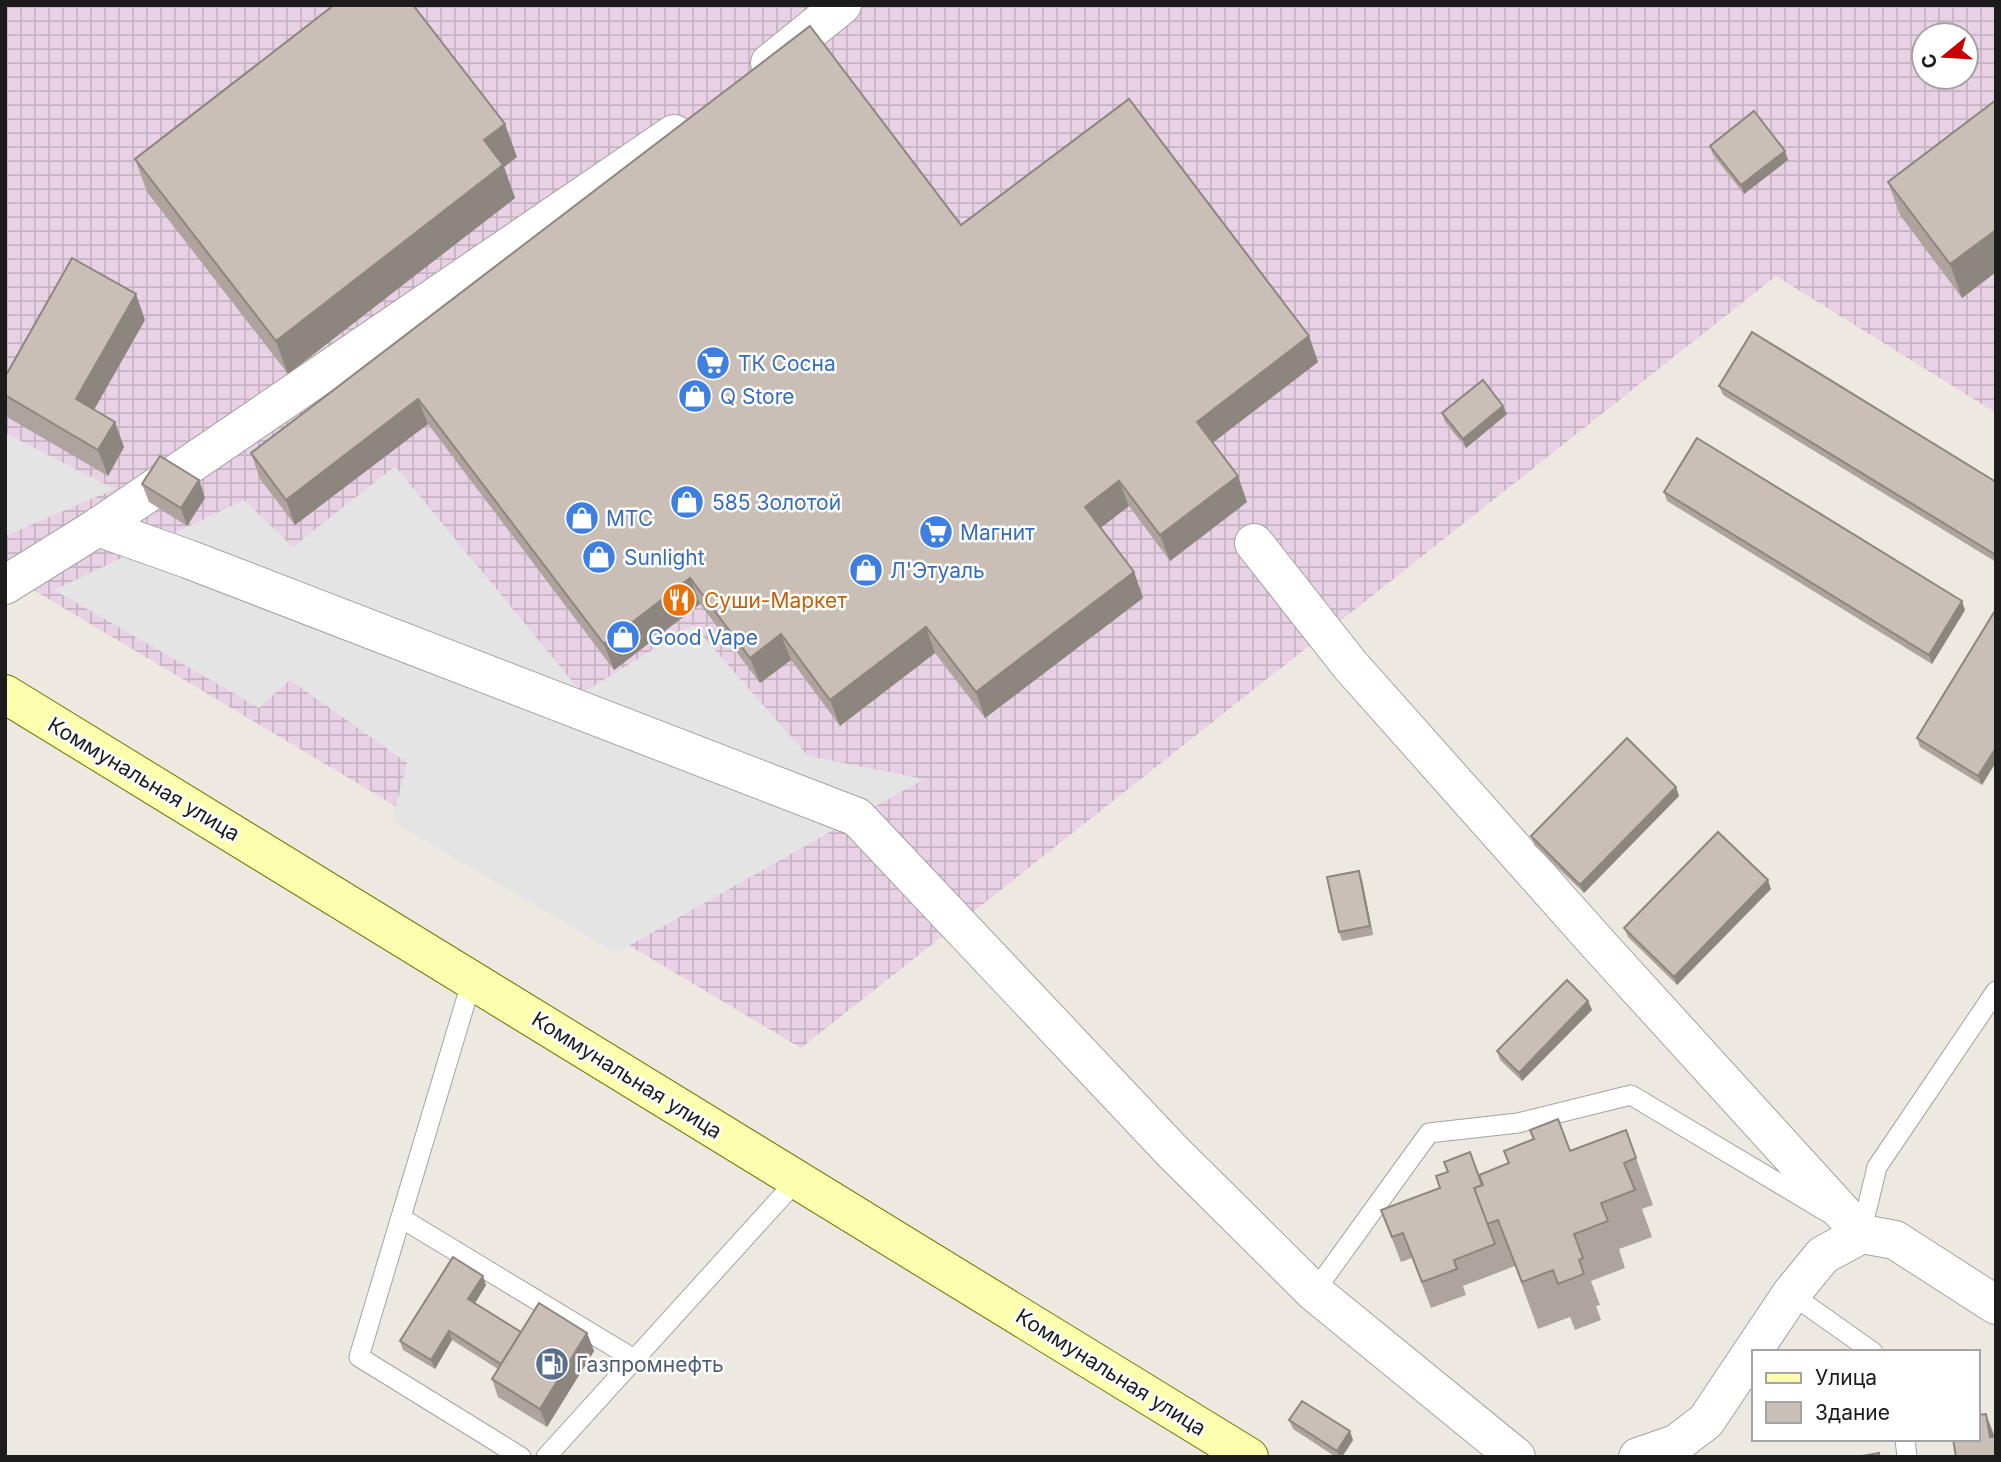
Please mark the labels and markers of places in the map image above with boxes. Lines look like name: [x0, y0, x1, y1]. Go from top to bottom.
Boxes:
supermarket icon: ТК Сосна: [694, 344, 732, 382]
place label: ТК Сосна: [738, 351, 836, 376]
shop icon: Q Store: [676, 377, 714, 415]
place label: Q Store: [720, 384, 795, 409]
shop icon: 585 Золотой: [668, 483, 706, 521]
place label: 585 Золотой: [712, 490, 841, 515]
shop icon: МТС: [563, 499, 601, 537]
place label: МТС: [606, 506, 653, 531]
supermarket icon: Магнит: [917, 513, 955, 551]
place label: Магнит: [960, 520, 1035, 545]
shop icon: Sunlight: [580, 538, 618, 576]
place label: Sunlight: [624, 545, 705, 570]
shop icon: Л'Этуаль: [847, 551, 885, 589]
place label: Л'Этуаль: [890, 558, 985, 583]
restaurant icon: Суши-Маркет: [660, 581, 698, 619]
place label: Суши-Маркет: [704, 588, 847, 613]
shop icon: Good Vape: [604, 618, 642, 656]
place label: Good Vape: [648, 625, 758, 650]
fuel station icon: Газпромнефть: [533, 1345, 571, 1383]
place label: Газпромнефть: [576, 1352, 724, 1377]

